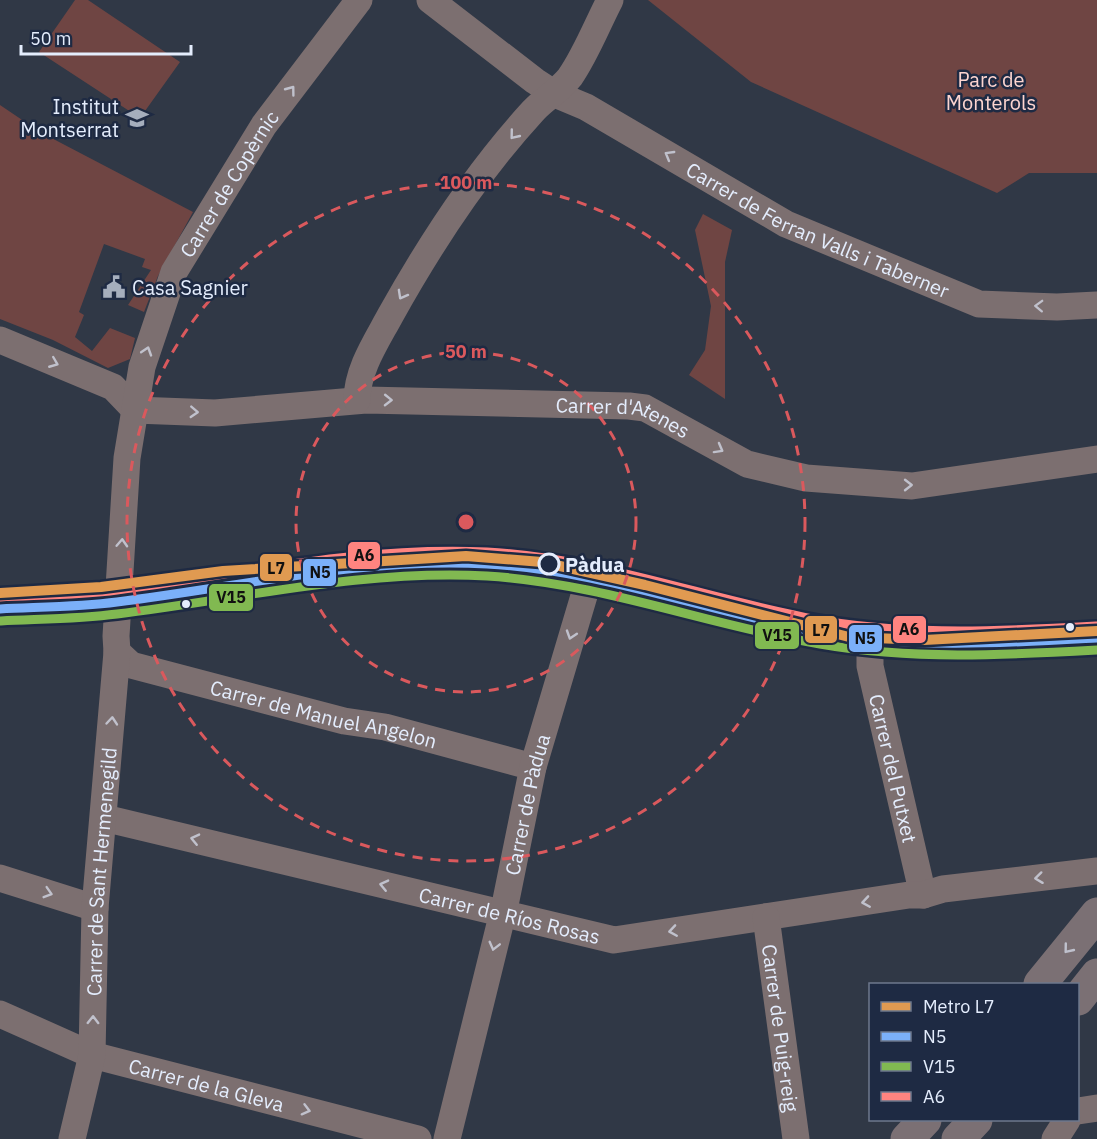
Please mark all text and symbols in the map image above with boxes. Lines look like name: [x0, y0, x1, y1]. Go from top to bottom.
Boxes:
scale bar: [21, 18, 190, 56]
text: 50 m: [30, 27, 72, 50]
park label: Parc de Monterols: [946, 66, 1036, 116]
one-way arrow: [284, 85, 295, 96]
place label: Institut Montserrat: [20, 93, 119, 143]
street label: Carrer de Copèrnic: [173, 104, 284, 262]
school or university icon: Institut Montserrat: [124, 105, 150, 131]
one-way arrow: [510, 129, 521, 140]
one-way arrow: [664, 151, 675, 162]
street label: Carrer de Ferran Valls i Taberner: [681, 155, 953, 304]
text: 100 m: [440, 171, 492, 194]
public building icon: Casa Sagnier: [101, 274, 127, 300]
place label: Casa Sagnier: [132, 274, 248, 301]
one-way arrow: [398, 289, 409, 299]
one-way arrow: [1034, 300, 1043, 313]
text: 50 m: [445, 340, 487, 363]
one-way arrow: [140, 346, 153, 357]
one-way arrow: [48, 356, 59, 368]
street label: Carrer d'Atenes: [555, 391, 695, 444]
one-way arrow: [383, 394, 392, 407]
one-way arrow: [189, 405, 198, 418]
one-way arrow: [713, 441, 723, 453]
one-way arrow: [904, 479, 913, 491]
centre of rings: [456, 512, 476, 532]
one-way arrow: [115, 539, 128, 548]
line badge: A6: [347, 541, 381, 570]
text: A6: [354, 545, 375, 565]
place label: Pàdua: [565, 551, 625, 578]
line badge: L7: [259, 553, 293, 582]
marker: Pàdua: [538, 553, 560, 575]
text: L7: [267, 558, 285, 578]
line badge: N5: [302, 558, 337, 587]
text: N5: [309, 562, 331, 582]
line badge: V15: [208, 583, 254, 612]
text: V15: [216, 587, 246, 607]
unlabelled marker: [180, 598, 192, 610]
line badge: L7: [804, 615, 838, 644]
line badge: A6: [892, 615, 927, 644]
text: A6: [899, 619, 920, 639]
text: L7: [812, 620, 830, 640]
line badge: V15: [754, 621, 800, 650]
unlabelled marker: [1064, 621, 1076, 633]
line badge: N5: [848, 624, 883, 653]
text: V15: [762, 625, 792, 645]
text: N5: [854, 628, 876, 648]
one-way arrow: [566, 629, 578, 640]
street label: Carrer de Manuel Angelon: [207, 673, 440, 754]
street label: Carrer del Putxet: [863, 691, 924, 845]
one-way arrow: [105, 716, 118, 725]
street label: Carrer de Pàdua: [498, 730, 556, 878]
street label: Carrer de Sant Hermenegild: [80, 746, 122, 996]
one-way arrow: [190, 834, 200, 847]
one-way arrow: [1034, 871, 1044, 883]
one-way arrow: [380, 879, 390, 892]
street label: Carrer de Ríos Rosas: [416, 880, 603, 950]
one-way arrow: [42, 886, 53, 898]
one-way arrow: [861, 895, 870, 907]
one-way arrow: [668, 924, 678, 937]
one-way arrow: [489, 941, 502, 951]
street label: Carrer de Puig-reig: [756, 942, 806, 1114]
one-way arrow: [1065, 942, 1076, 953]
legend: [869, 983, 1079, 1121]
text: Metro L7: [923, 995, 994, 1018]
one-way arrow: [86, 1015, 99, 1024]
text: N5: [923, 1025, 947, 1048]
street label: Carrer de la Gleva: [126, 1052, 287, 1118]
text: V15: [923, 1055, 956, 1078]
text: A6: [923, 1085, 945, 1108]
one-way arrow: [300, 1103, 310, 1115]

